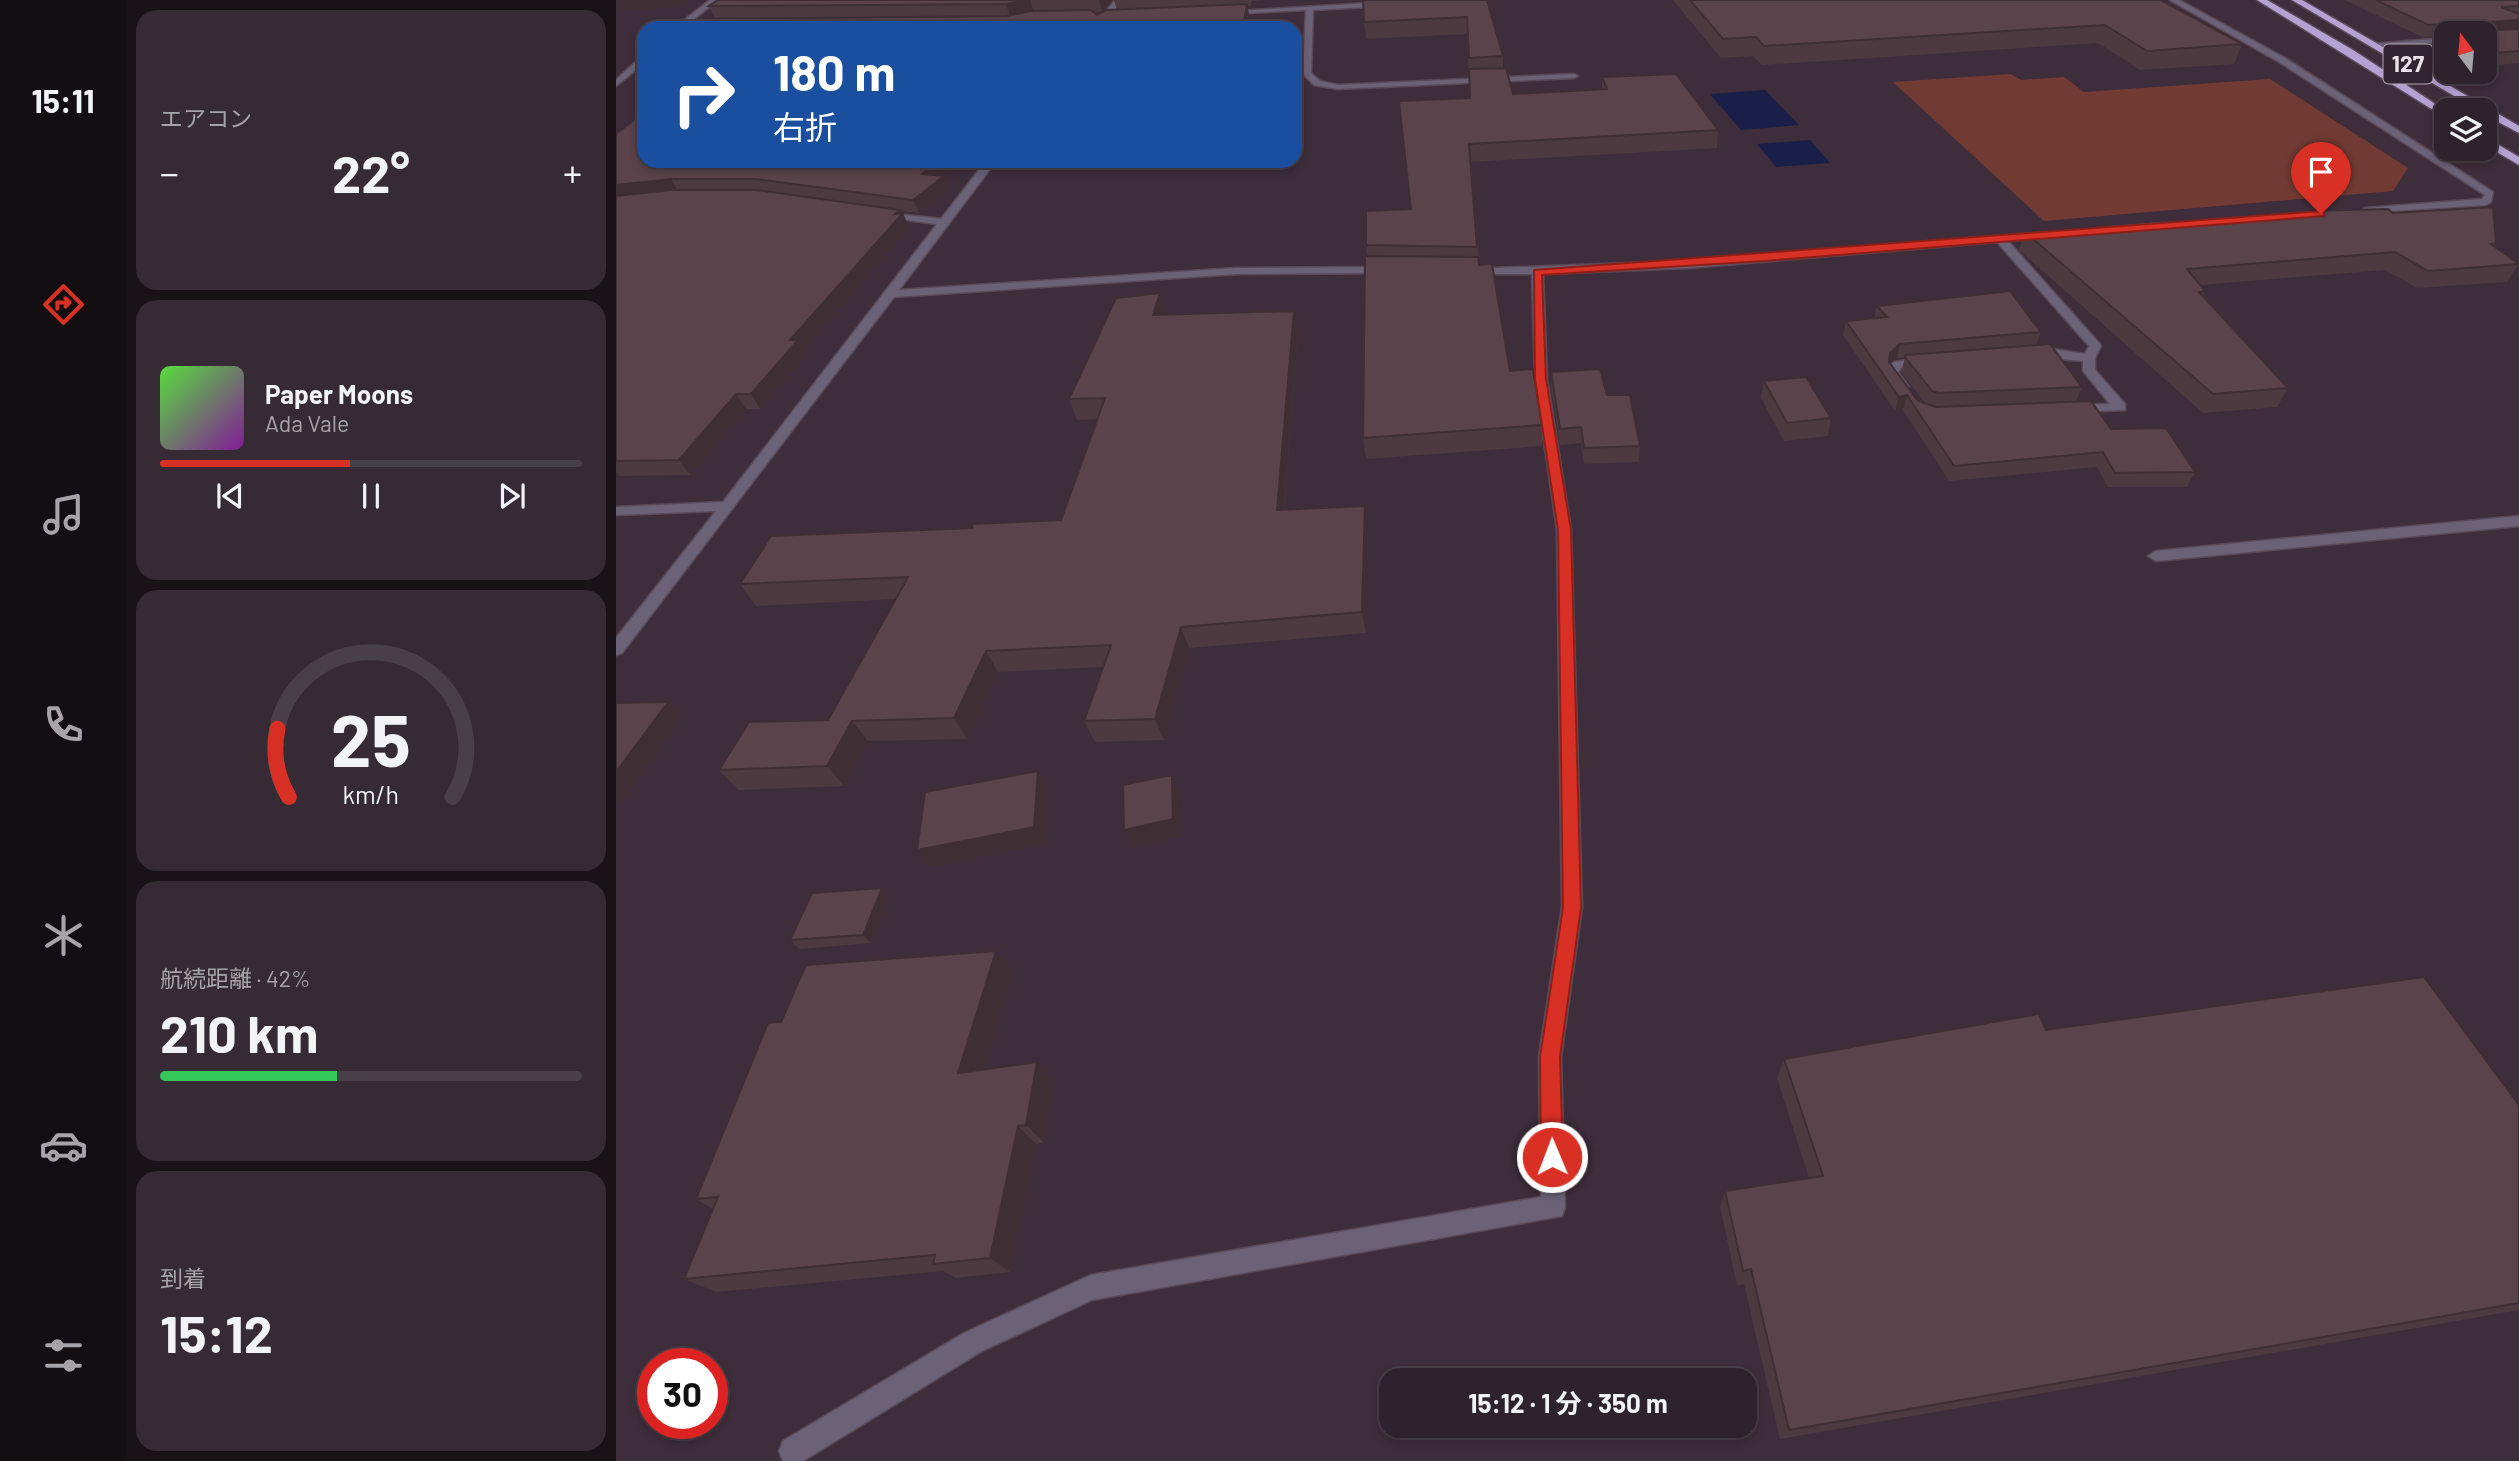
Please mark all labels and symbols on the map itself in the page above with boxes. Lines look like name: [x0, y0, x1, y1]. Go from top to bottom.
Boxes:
north arrow: [2434, 21, 2497, 84]
road number: 127: [2384, 44, 2432, 83]
pin: [2291, 142, 2351, 214]
position arrow: [1515, 1120, 1589, 1194]
speed limit sign: 30: [637, 1348, 728, 1439]

